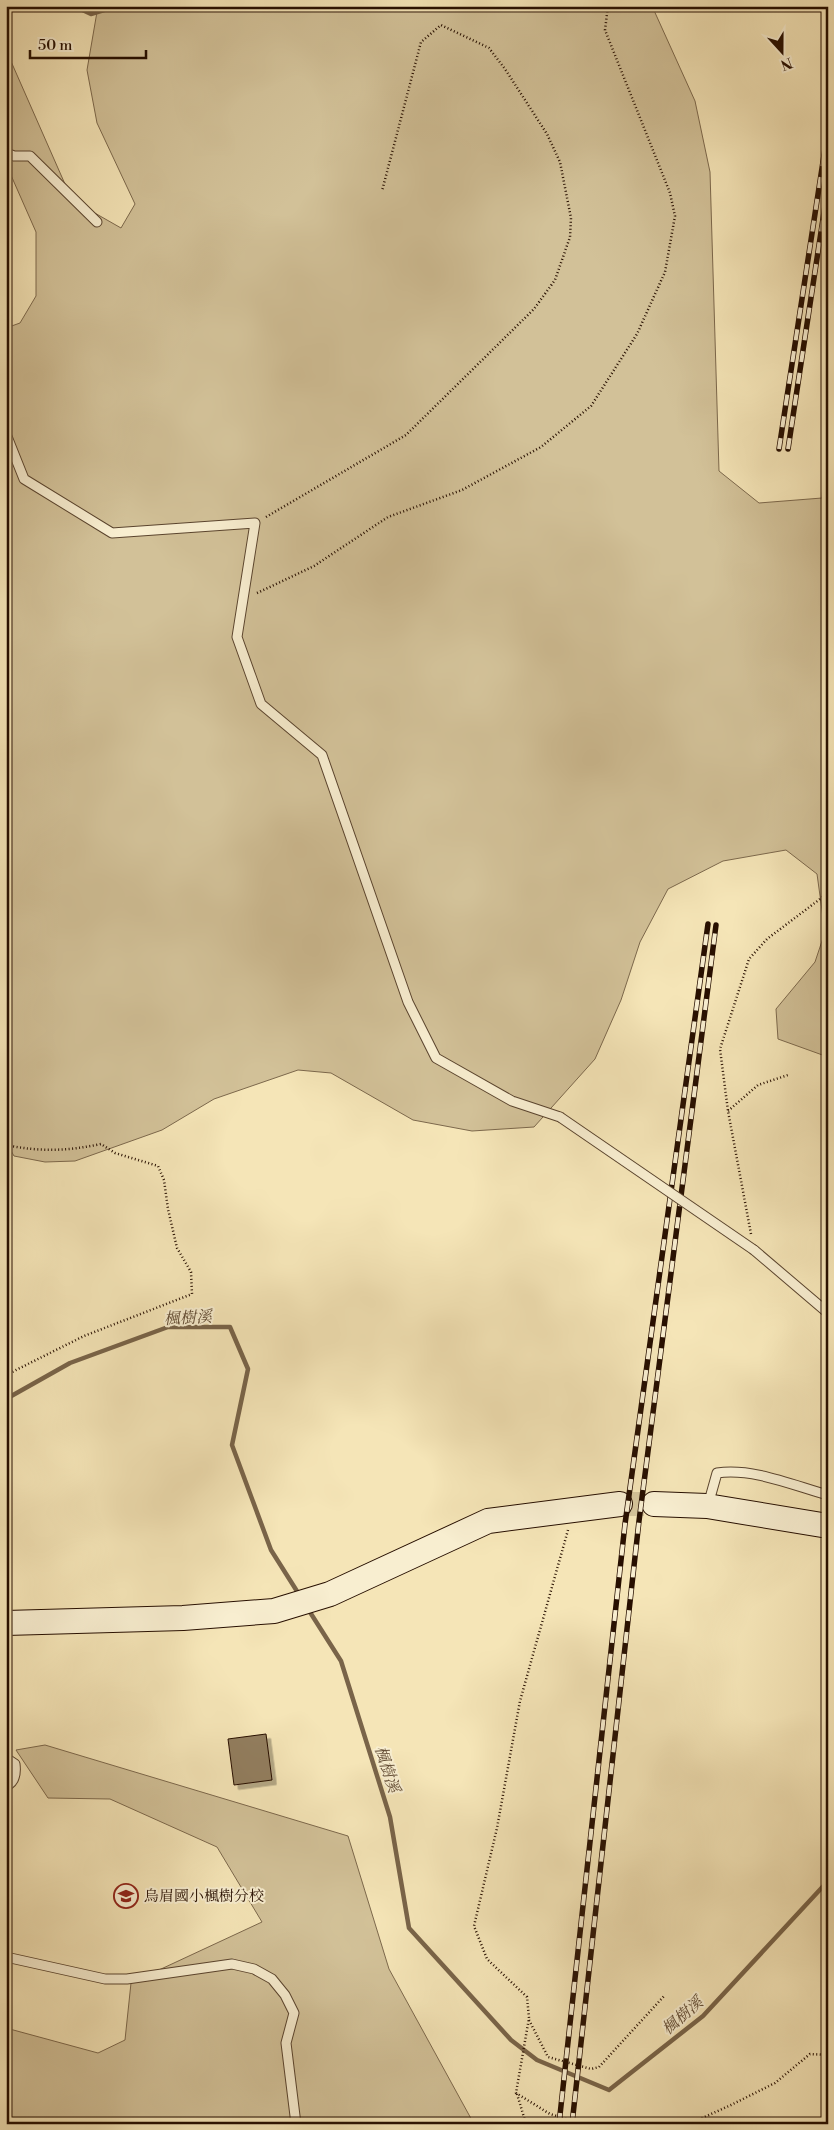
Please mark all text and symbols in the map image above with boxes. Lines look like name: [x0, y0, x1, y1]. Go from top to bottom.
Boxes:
scale bar: [30, 28, 146, 60]
north arrow: [756, 28, 806, 78]
text: 50 m: [38, 36, 72, 55]
text: N: [778, 53, 795, 74]
water label: 楓樹溪: [164, 1307, 215, 1329]
water label: 楓樹溪: [370, 1743, 405, 1797]
school or university icon: 烏眉國小楓樹分校: [113, 1883, 139, 1909]
place label: 烏眉國小楓樹分校: [144, 1887, 264, 1906]
water label: 楓樹溪: [658, 1991, 709, 2039]

